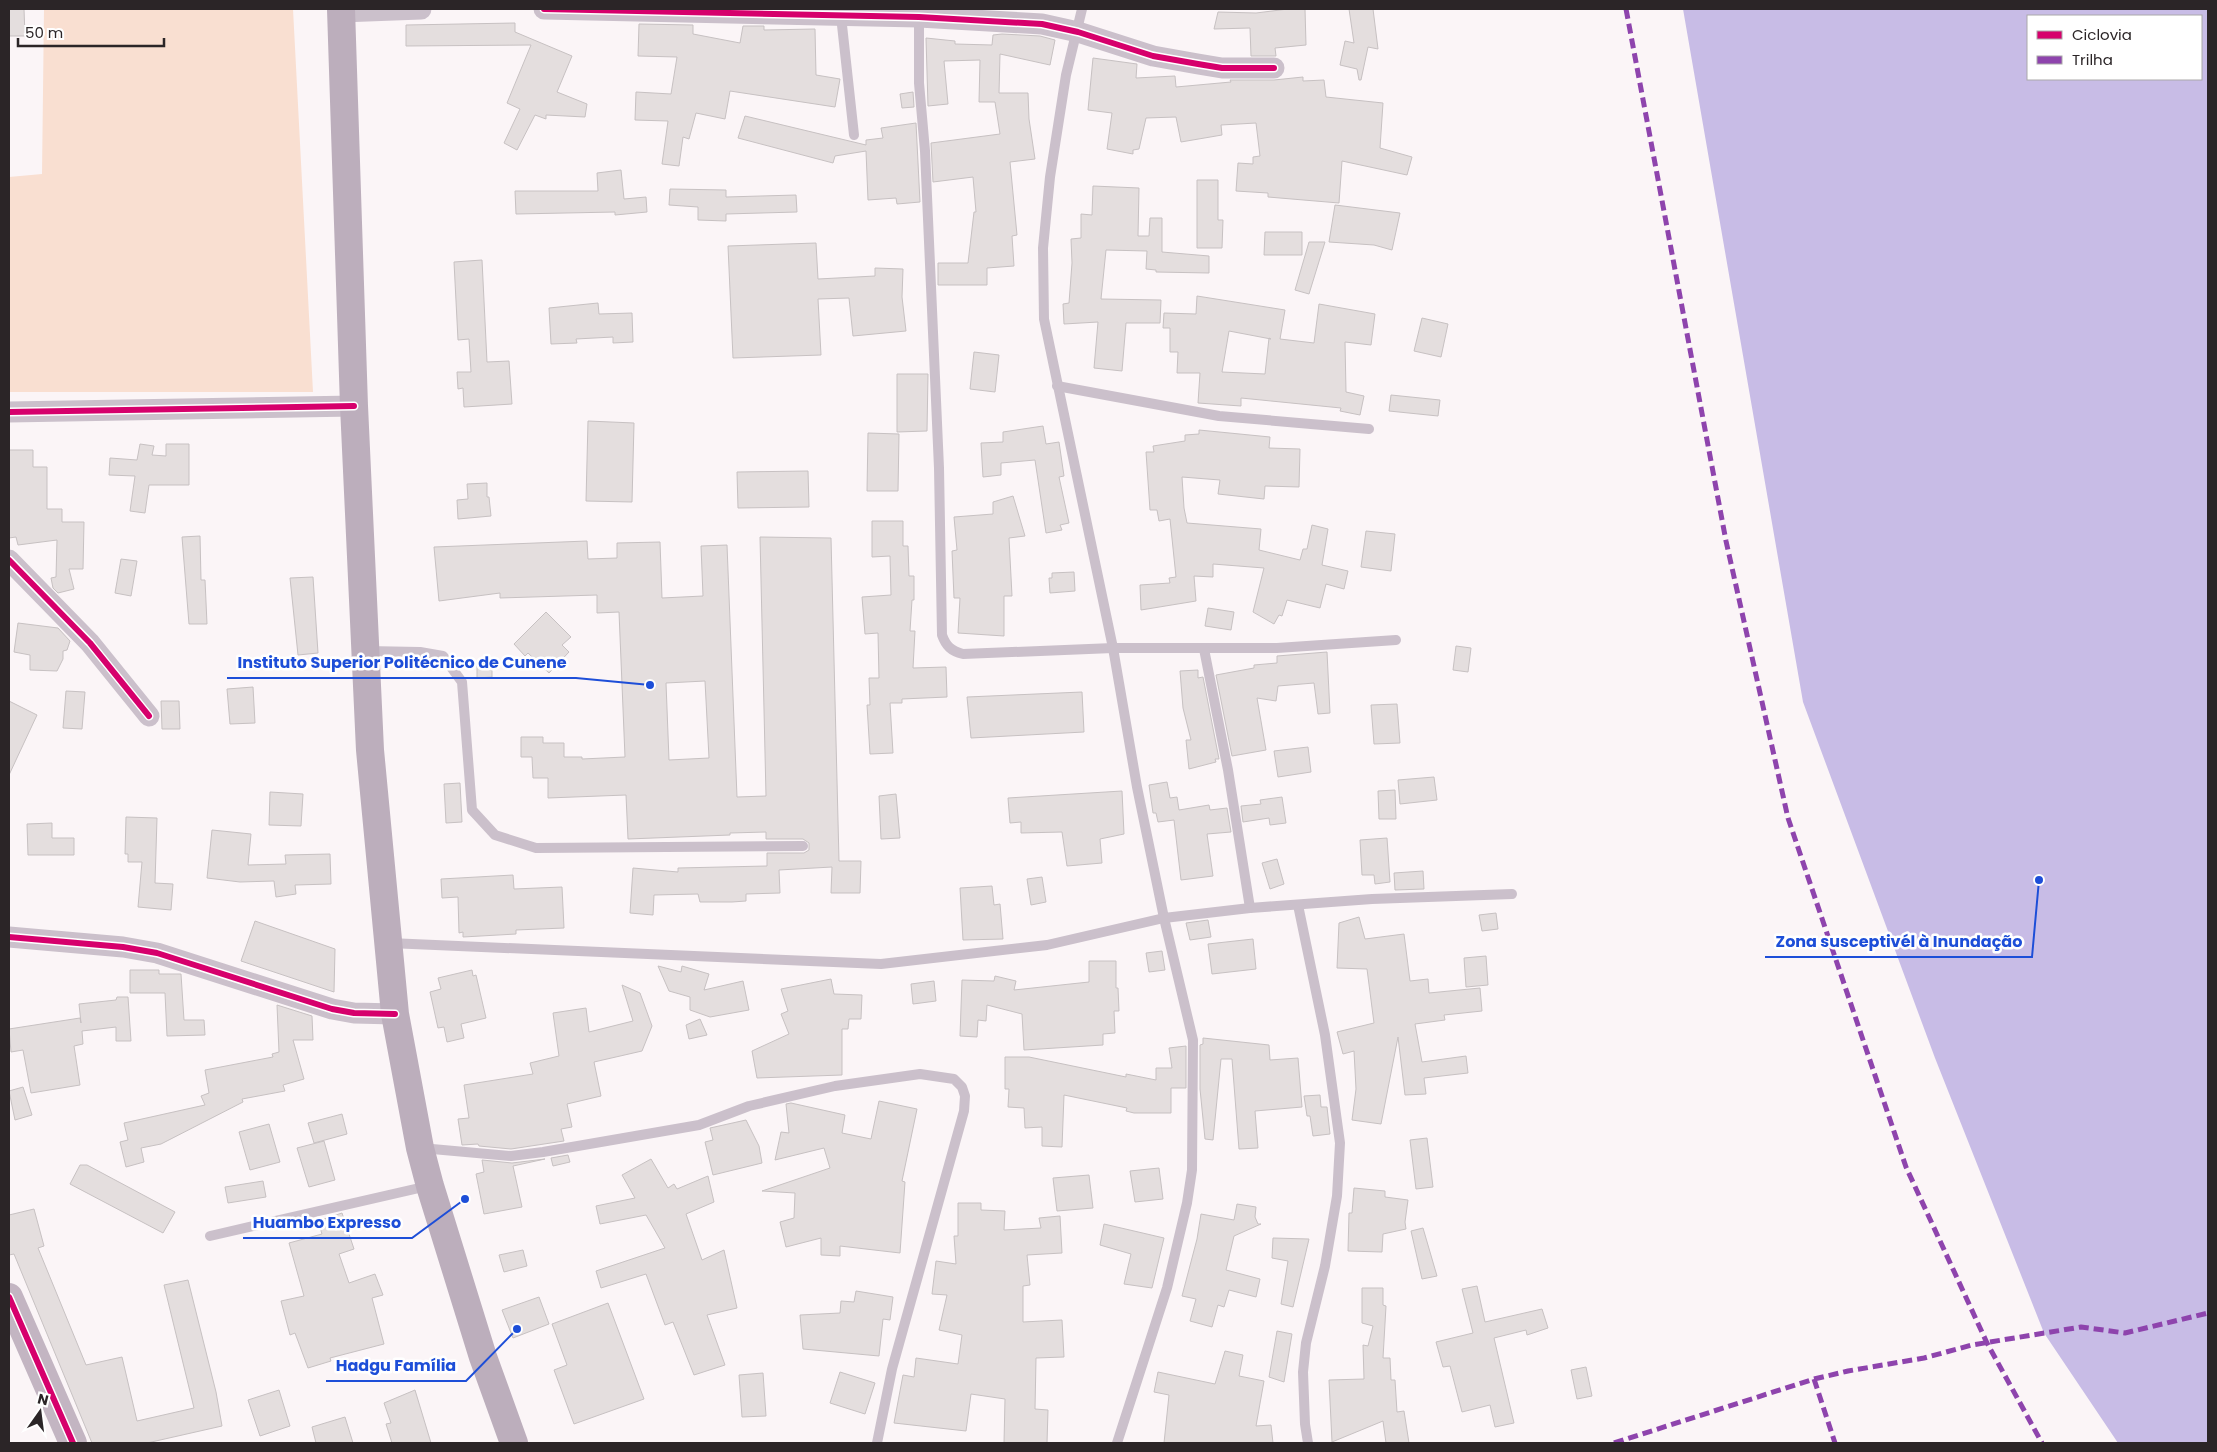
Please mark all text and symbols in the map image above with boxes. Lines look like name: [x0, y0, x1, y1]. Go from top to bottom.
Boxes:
scale bar: [18, 15, 164, 47]
legend: [2027, 15, 2202, 80]
text: 50 m: [25, 22, 63, 43]
text: Ciclovia: [2072, 24, 2132, 45]
text: Trilha: [2072, 49, 2113, 70]
callout: Instituto Superior Politécnico de Cunene: [227, 647, 576, 678]
text: Instituto Superior Politécnico de Cunene: [237, 651, 567, 674]
callout: Zona susceptivél à Inundação: [1765, 926, 2032, 957]
text: Zona susceptivél à Inundação: [1776, 930, 2022, 953]
callout: Huambo Expresso: [243, 1207, 412, 1238]
text: Huambo Expresso: [253, 1211, 401, 1234]
callout: Hadgu Família: [326, 1350, 466, 1381]
text: Hadgu Família: [336, 1354, 456, 1377]
north arrow: [15, 1387, 65, 1437]
text: N: [36, 1388, 51, 1410]

